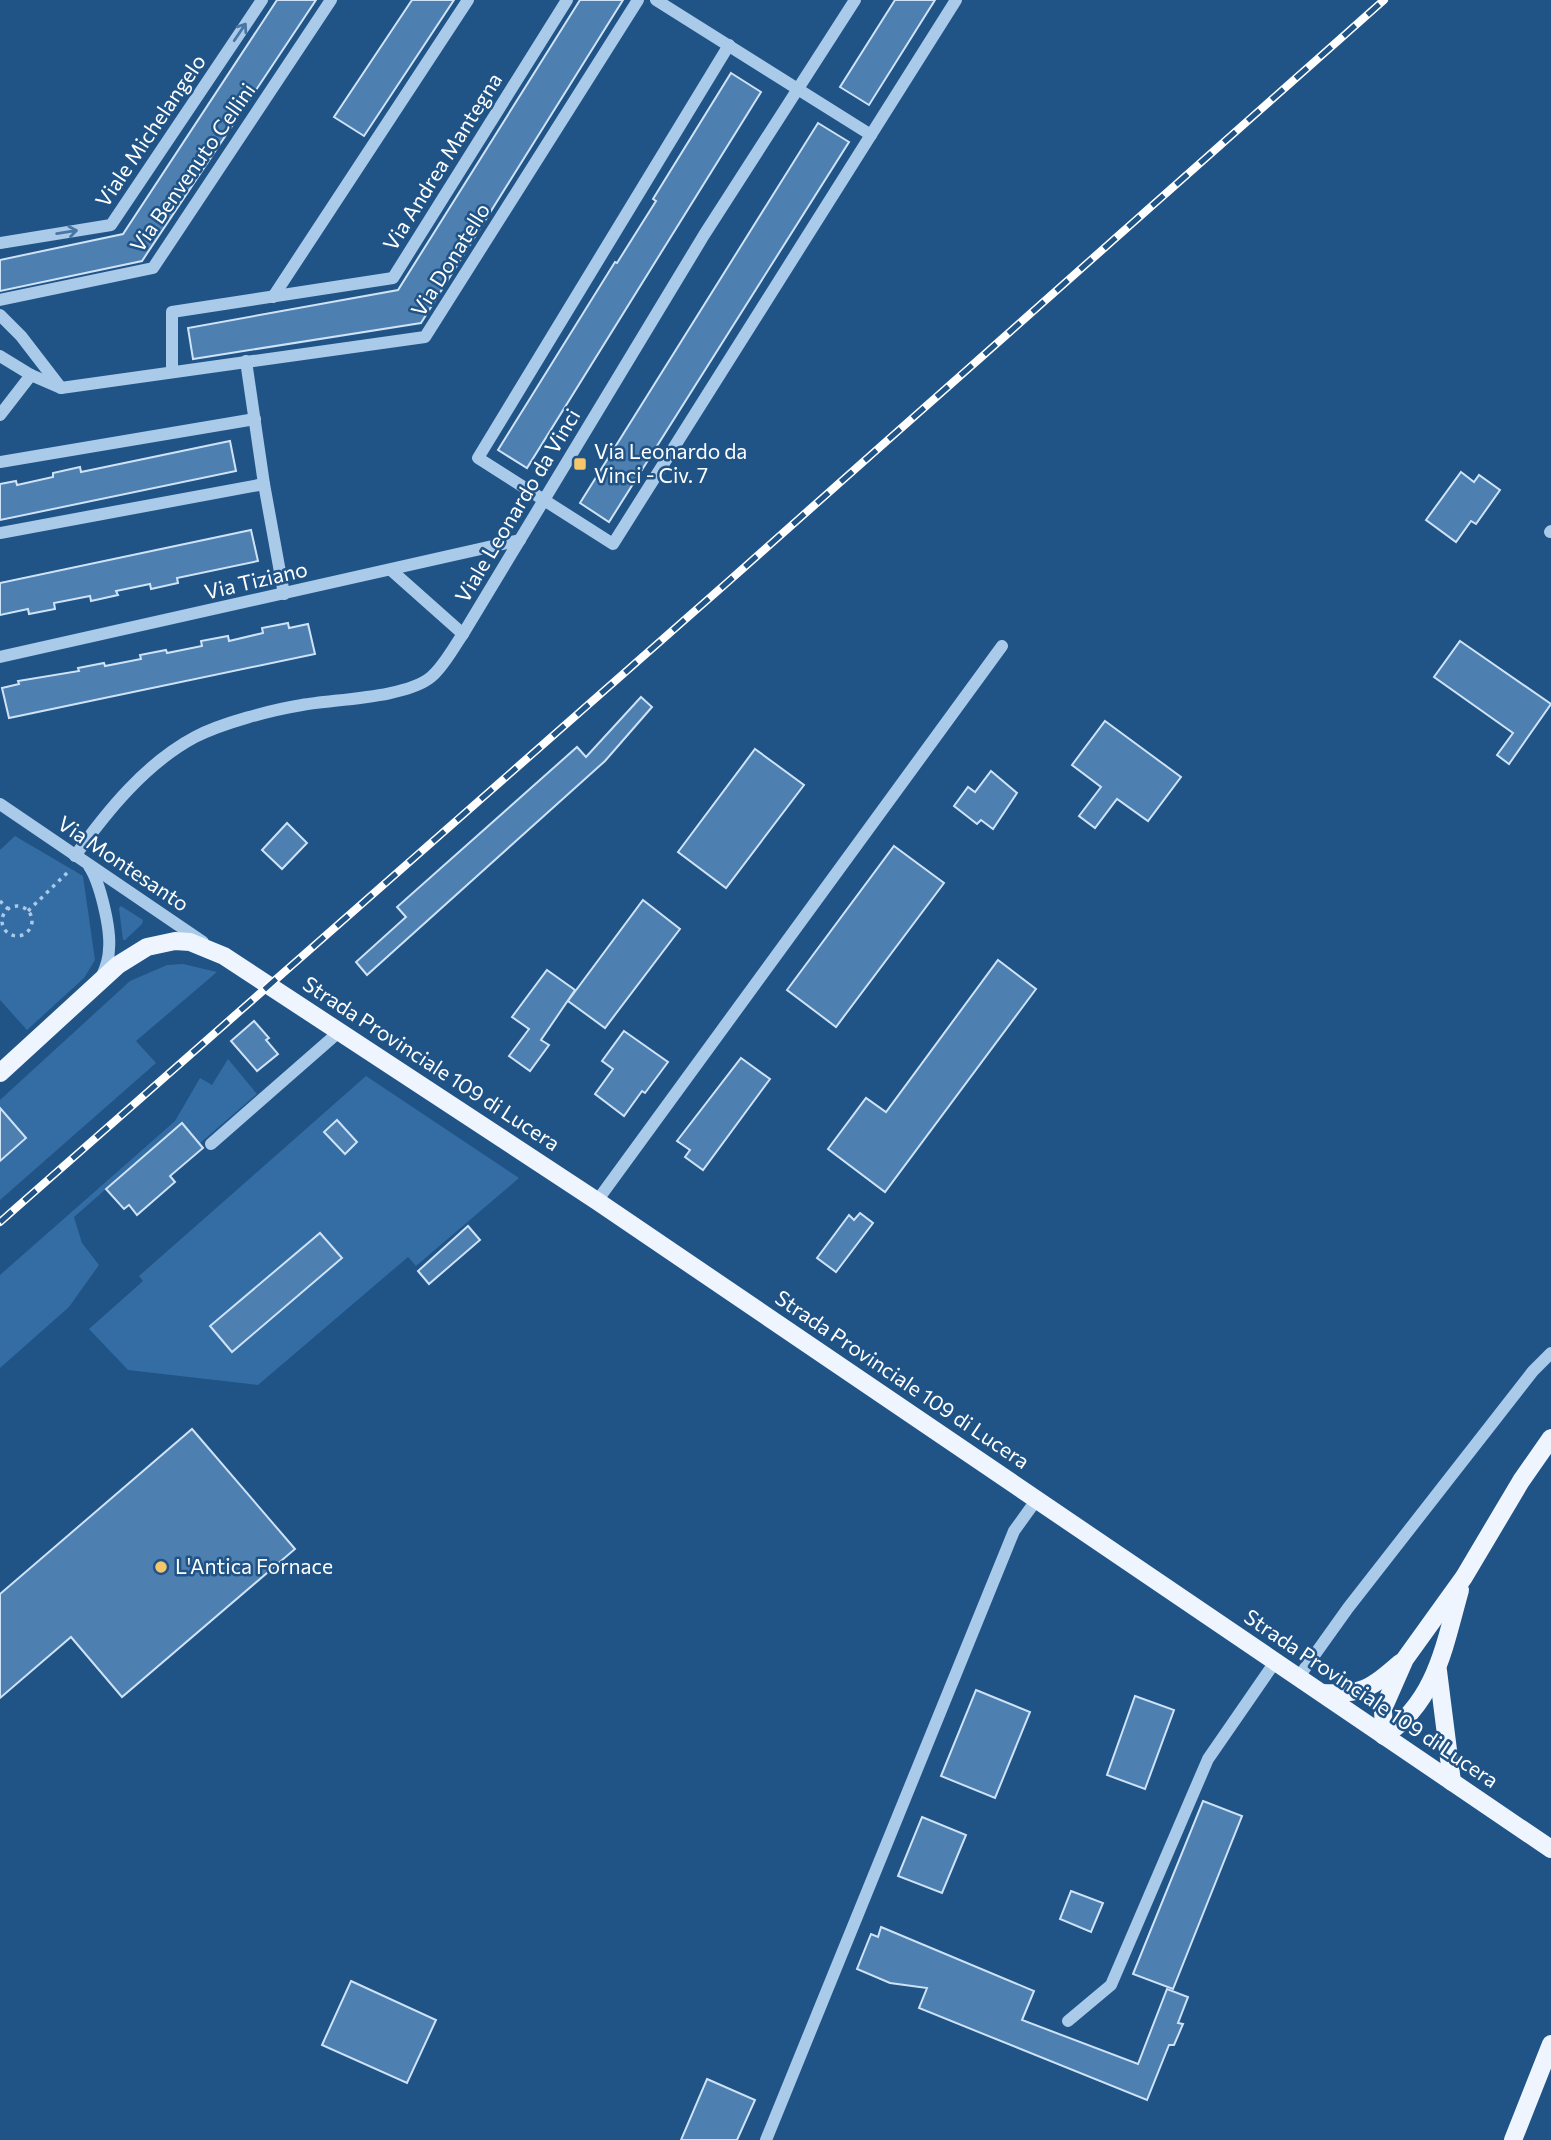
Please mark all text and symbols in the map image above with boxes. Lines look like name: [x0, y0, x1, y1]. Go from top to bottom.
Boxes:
one-way arrow: [233, 23, 248, 42]
street label: Viale Michelangelo: [89, 49, 210, 211]
street label: Via Andrea Mantegna: [377, 68, 506, 255]
street label: Via Benvenuto Cellini: [124, 78, 260, 256]
street label: Via Donatello: [405, 198, 494, 320]
one-way arrow: [56, 225, 78, 238]
street label: Viale Leonardo da Vinci: [449, 404, 584, 607]
place label: Via Leonardo da Vinci - Civ. 7: [594, 438, 747, 487]
marker: Via Leonardo da Vinci - Civ. 7: [572, 456, 588, 472]
street label: Via Tiziano: [202, 556, 310, 604]
street label: Via Montesanto: [54, 810, 194, 916]
street label: Strada Provinciale 109 di Lucera: [299, 970, 565, 1155]
street label: Strada Provinciale 109 di Lucera: [771, 1284, 1035, 1473]
place label: L'Antica Fornace: [175, 1553, 333, 1578]
marker: L'Antica Fornace: [153, 1559, 169, 1575]
street label: Strada Provinciale 109 di Lucera: [1240, 1603, 1504, 1792]

